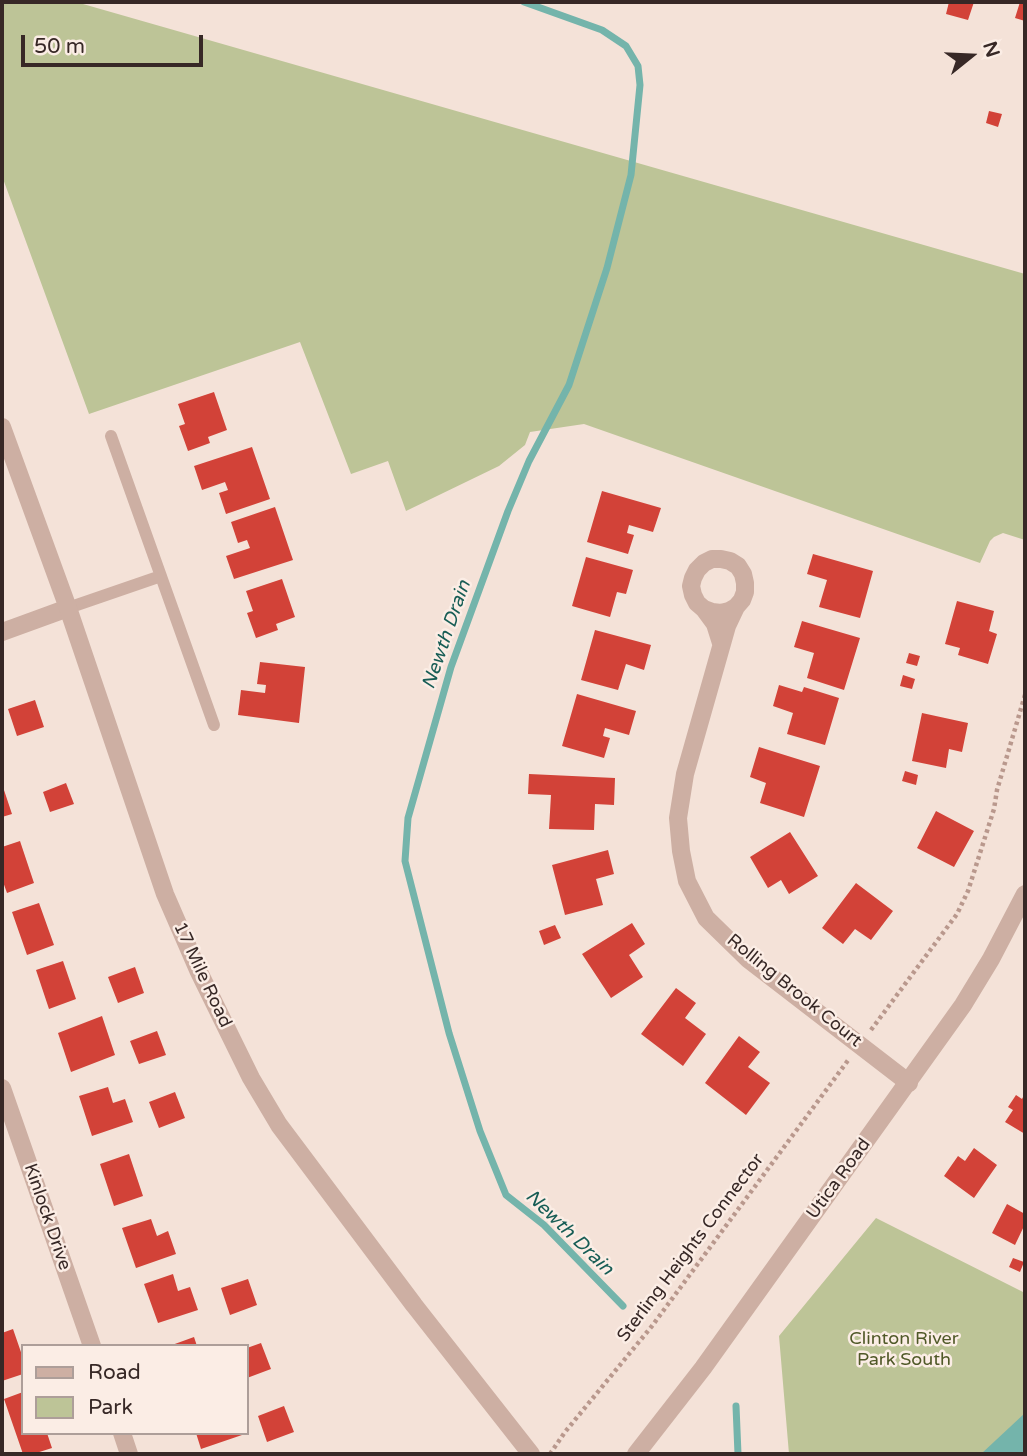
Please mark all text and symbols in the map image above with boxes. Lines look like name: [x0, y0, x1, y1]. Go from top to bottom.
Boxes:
scale bar: [24, 21, 206, 65]
north arrow: [936, 21, 1006, 91]
text: 50 m: [34, 34, 85, 59]
text: N: [978, 39, 1004, 60]
water label: Newth Drain: [418, 578, 476, 692]
street label: 17 Mile Road: [168, 919, 236, 1031]
street label: Rolling Brook Court: [722, 930, 866, 1052]
street label: Utica Road: [803, 1134, 875, 1224]
street label: Sterling Heights Connector: [613, 1150, 769, 1346]
street label: Kinlock Drive: [19, 1161, 75, 1273]
water label: Newth Drain: [520, 1185, 618, 1281]
park label: Clinton River Park South: [849, 1328, 959, 1370]
legend: [21, 1344, 248, 1435]
text: Road: [88, 1360, 141, 1385]
text: Park: [88, 1395, 133, 1420]

